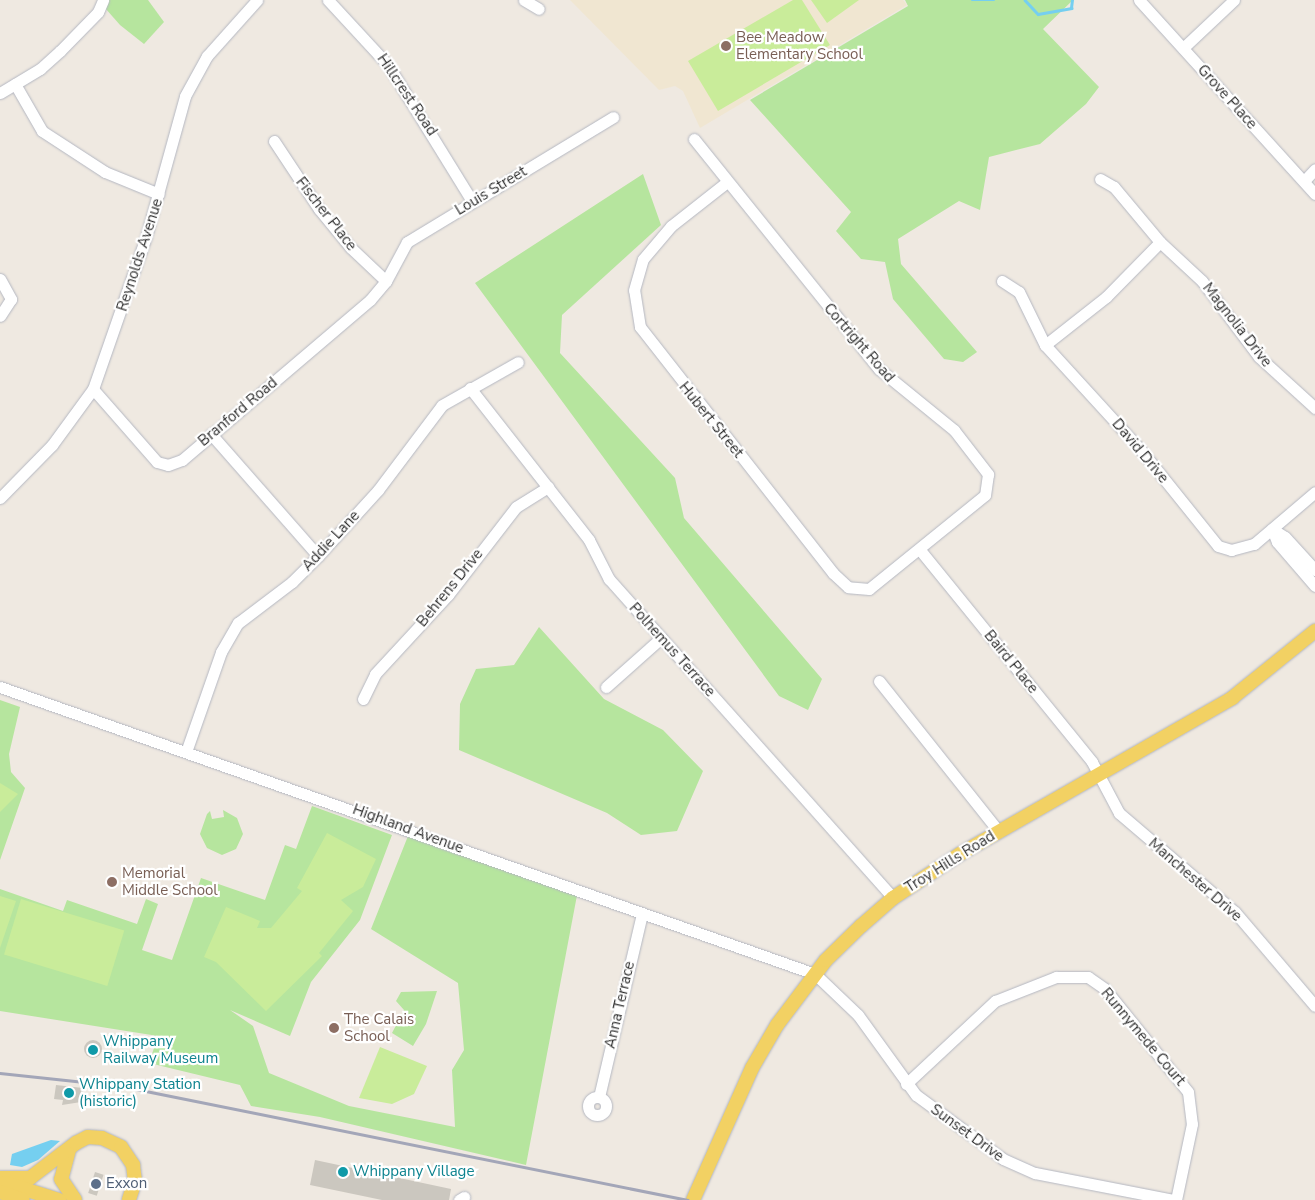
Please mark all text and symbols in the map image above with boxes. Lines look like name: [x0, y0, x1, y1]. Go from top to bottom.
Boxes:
place label: Bee Meadow Elementary School: [736, 28, 863, 63]
marker: Bee Meadow Elementary School: [720, 40, 732, 52]
street label: Hillcrest Road: [373, 51, 441, 139]
street label: Grove Place: [1193, 61, 1261, 133]
street label: Louis Street: [452, 163, 530, 219]
street label: Fischer Place: [292, 174, 360, 254]
street label: Reynolds Avenue: [113, 196, 167, 314]
street label: Magnolia Drive: [1199, 279, 1275, 371]
street label: Cortright Road: [820, 300, 898, 386]
street label: Branford Road: [195, 374, 281, 450]
street label: Hubert Street: [675, 378, 747, 462]
street label: David Drive: [1108, 415, 1172, 487]
street label: Addie Lane: [298, 507, 364, 575]
street label: Behrens Drive: [413, 545, 487, 631]
street label: Polhemus Terrace: [625, 599, 719, 701]
street label: Baird Place: [980, 627, 1042, 697]
street label: Highland Avenue: [350, 801, 466, 857]
street label: Troy Hills Road: [902, 827, 998, 897]
street label: Manchester Drive: [1145, 835, 1245, 925]
place label: Memorial Middle School: [122, 864, 218, 899]
marker: Memorial Middle School: [106, 876, 118, 888]
street label: Anna Terrace: [601, 960, 639, 1050]
street label: Runnymede Court: [1097, 985, 1189, 1089]
place label: The Calais School: [344, 1010, 414, 1045]
marker: The Calais School: [328, 1022, 340, 1034]
place label: Whippany Railway Museum: [103, 1032, 218, 1067]
marker: Whippany Railway Museum: [87, 1044, 99, 1056]
place label: Whippany Station (historic): [79, 1075, 201, 1110]
marker: Whippany Station (historic): [63, 1087, 75, 1099]
street label: Sunset Drive: [927, 1100, 1007, 1166]
place label: Whippany Village: [353, 1163, 474, 1181]
marker: Whippany Village: [337, 1166, 349, 1178]
place label: Exxon: [106, 1175, 147, 1193]
marker: Exxon: [90, 1178, 102, 1190]

